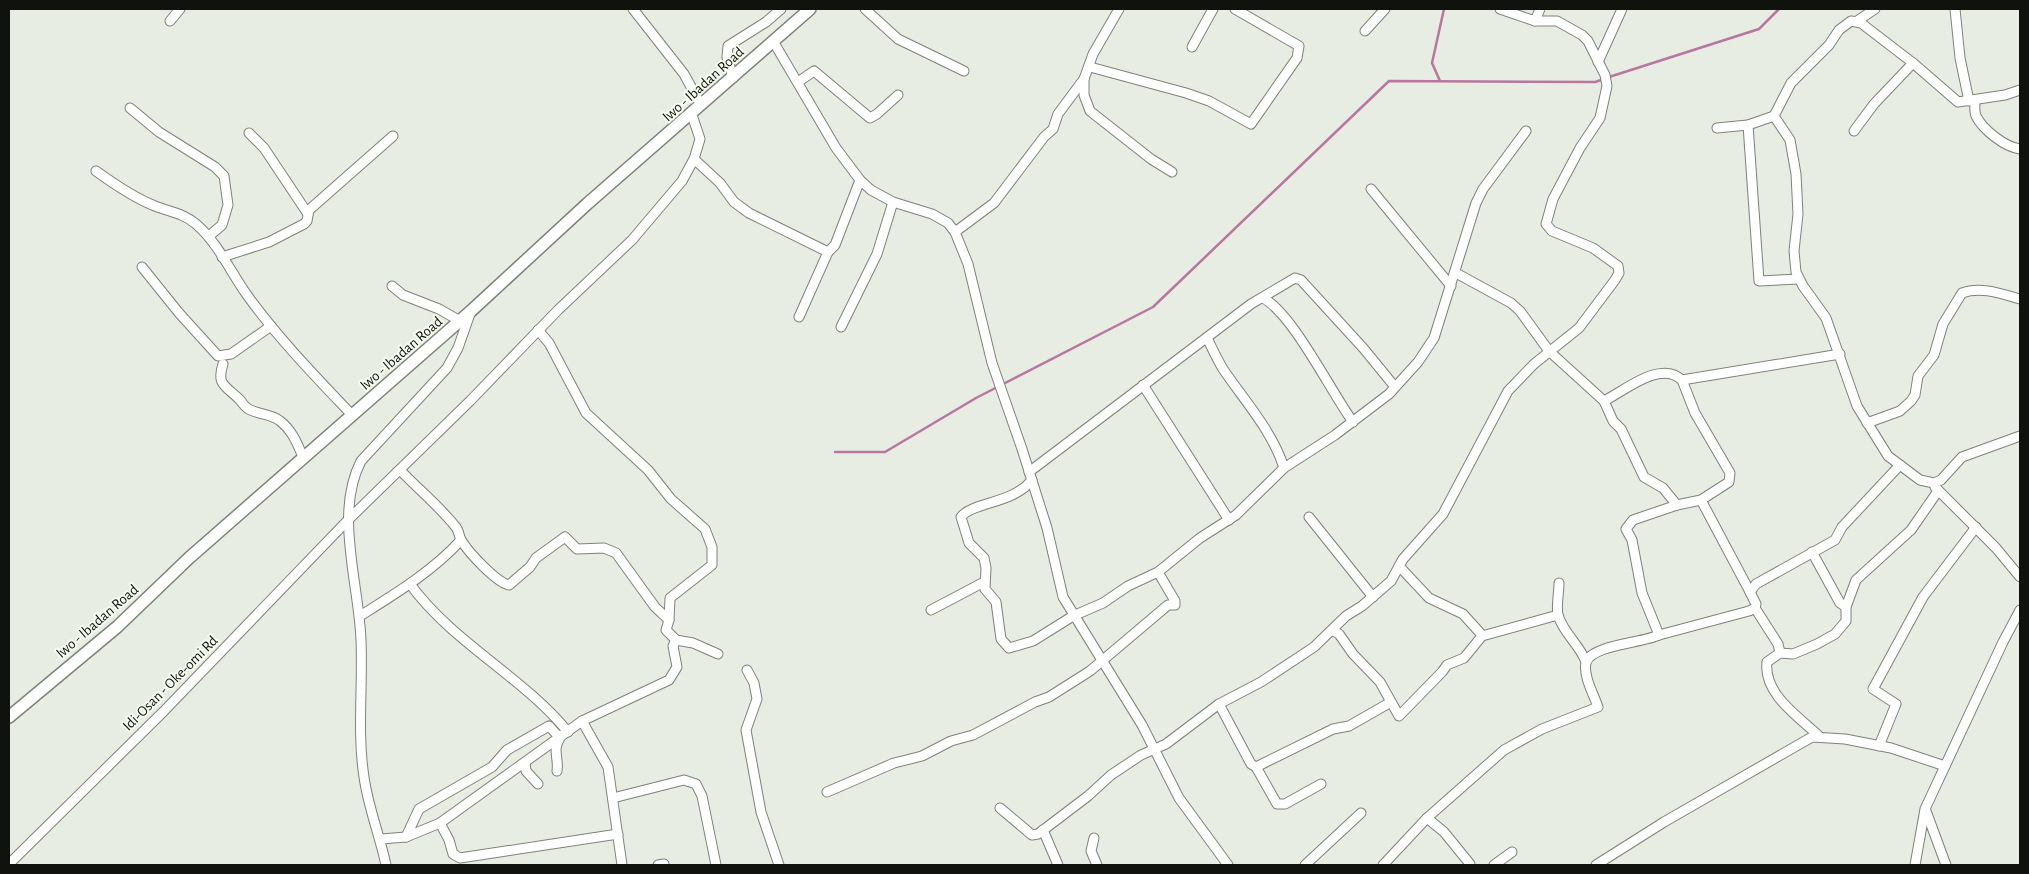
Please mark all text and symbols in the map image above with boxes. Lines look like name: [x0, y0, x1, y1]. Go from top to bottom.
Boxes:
street label: Iwo - Ibadan Road: [660, 44, 747, 125]
street label: Iwo - Ibadan Road: [357, 314, 446, 393]
street label: Iwo - Ibadan Road: [53, 582, 142, 661]
street label: Idi-Osan - Oke-omi Rd: [120, 633, 221, 734]

